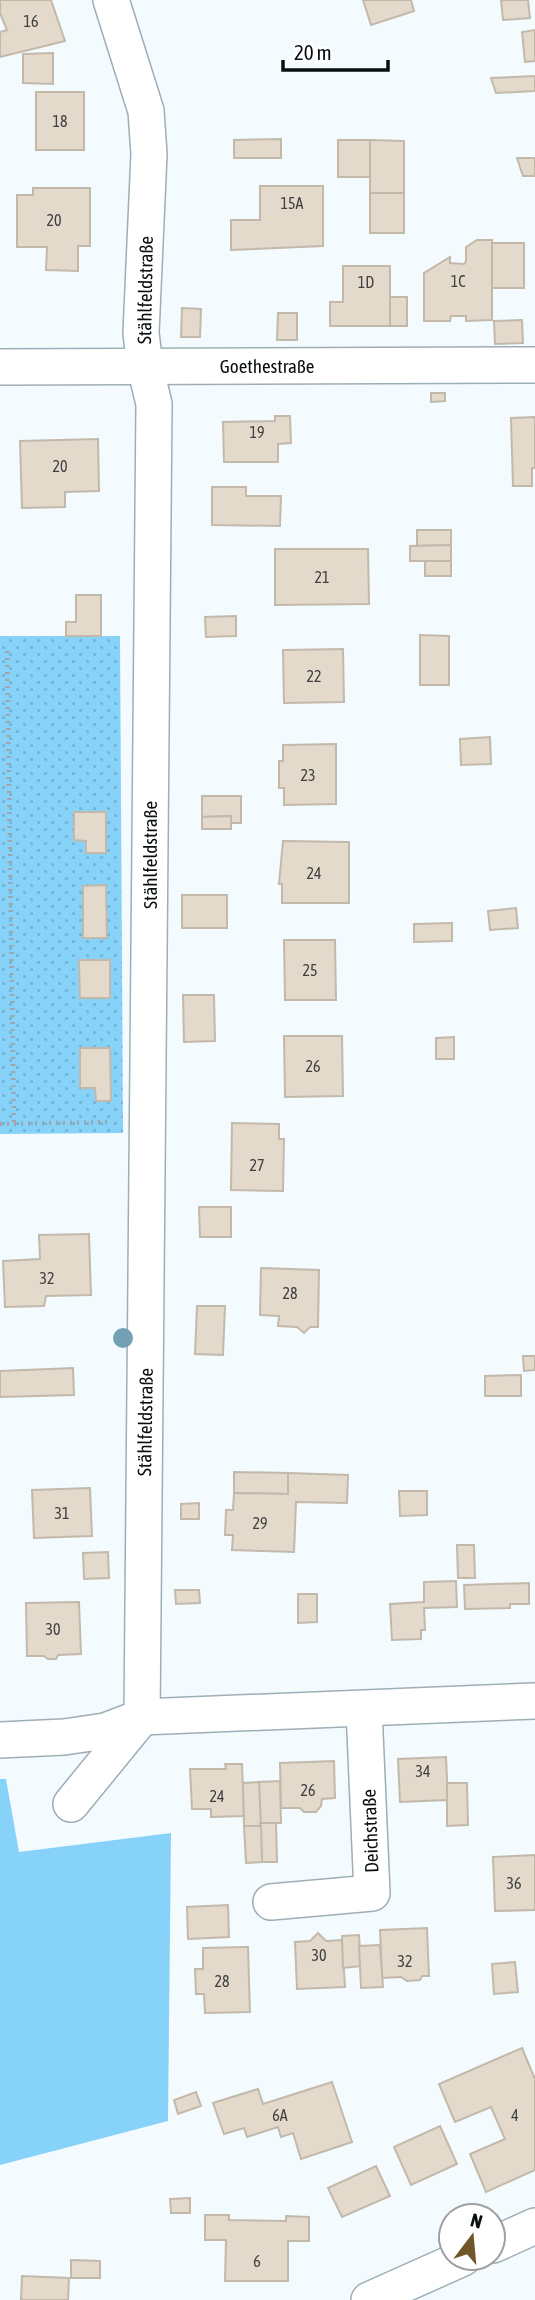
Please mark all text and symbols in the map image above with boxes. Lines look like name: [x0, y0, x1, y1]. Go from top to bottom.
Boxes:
house number: 16: [23, 12, 39, 30]
scale bar: [283, 28, 388, 72]
text: 20 m: [294, 40, 332, 64]
house number: 18: [52, 112, 68, 130]
house number: 15A: [281, 194, 304, 212]
house number: 20: [46, 211, 62, 229]
street label: Stählfeldstraße: [133, 236, 157, 344]
house number: 1C: [451, 272, 465, 290]
house number: 1D: [358, 273, 374, 291]
street label: Goethestraße: [220, 355, 314, 377]
house number: 19: [249, 423, 265, 441]
house number: 20: [52, 457, 68, 475]
house number: 21: [314, 568, 330, 586]
house number: 22: [306, 667, 322, 685]
house number: 23: [300, 766, 316, 784]
street label: Stählfeldstraße: [139, 801, 161, 909]
house number: 24: [306, 864, 322, 882]
house number: 25: [302, 961, 318, 979]
house number: 26: [305, 1057, 321, 1075]
house number: 27: [249, 1156, 265, 1174]
house number: 32: [39, 1269, 55, 1287]
house number: 28: [282, 1284, 298, 1302]
street label: Stählfeldstraße: [133, 1368, 157, 1476]
house number: 31: [54, 1504, 70, 1522]
house number: 29: [252, 1514, 268, 1532]
house number: 30: [45, 1620, 61, 1638]
house number: 34: [415, 1762, 431, 1780]
house number: 26: [300, 1781, 316, 1799]
house number: 24: [209, 1787, 225, 1805]
street label: Deichstraße: [358, 1789, 382, 1873]
house number: 36: [506, 1874, 522, 1892]
house number: 30: [311, 1946, 327, 1964]
house number: 32: [397, 1952, 413, 1970]
house number: 28: [214, 1972, 230, 1990]
house number: 6A: [272, 2106, 288, 2124]
house number: 4: [511, 2106, 519, 2124]
north arrow: [437, 2202, 507, 2272]
text: N: [468, 2209, 485, 2233]
house number: 6: [253, 2252, 261, 2270]

